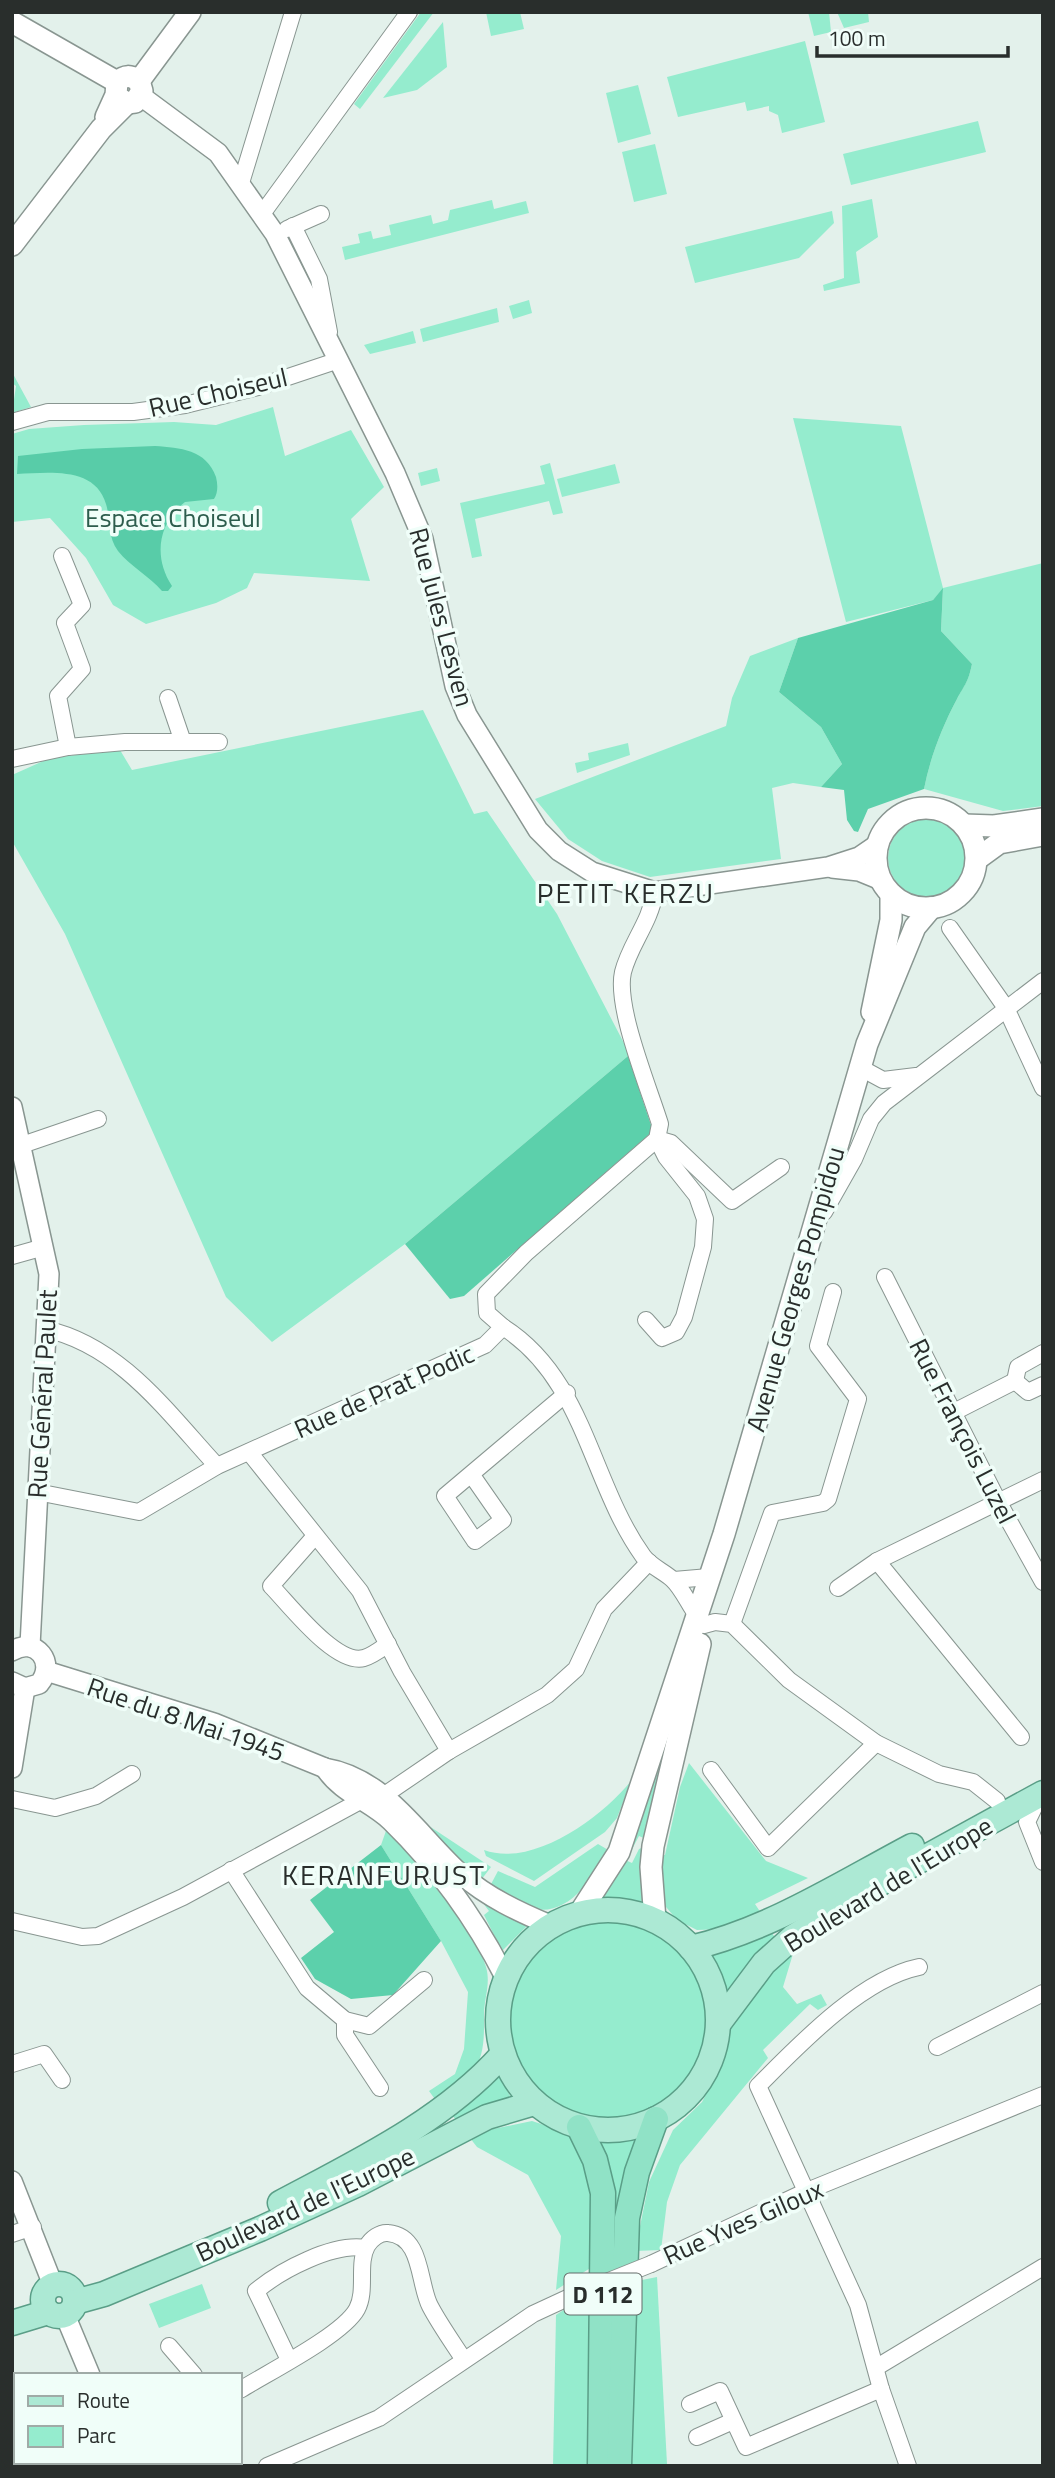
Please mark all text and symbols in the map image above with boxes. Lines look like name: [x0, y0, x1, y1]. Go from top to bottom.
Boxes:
scale bar: [817, 14, 1008, 58]
text: 100 m: [828, 22, 885, 54]
street label: Rue Choiseul: [145, 357, 291, 427]
park label: Espace Choiseul: [85, 498, 261, 537]
street label: Rue Jules Lesven: [399, 523, 485, 711]
district label: PETIT KERZU: [537, 871, 715, 914]
street label: Avenue Georges Pompidou: [736, 1142, 854, 1436]
street label: Rue Général Paulet: [17, 1289, 67, 1499]
street label: Rue François Luzel: [900, 1332, 1026, 1530]
street label: Rue de Prat Podic: [288, 1334, 480, 1448]
street label: Rue du 8 Mai 1945: [82, 1667, 290, 1771]
street label: Boulevard de l'Europe: [776, 1806, 1000, 1962]
district label: KERANFURUST: [282, 1853, 486, 1896]
street label: Boulevard de l'Europe: [189, 2136, 421, 2272]
street label: Rue Yves Giloux: [657, 2169, 830, 2275]
road number: D 112: [564, 2274, 642, 2314]
legend: [14, 2373, 242, 2464]
text: Route: [77, 2384, 130, 2416]
text: Parc: [77, 2419, 116, 2451]

